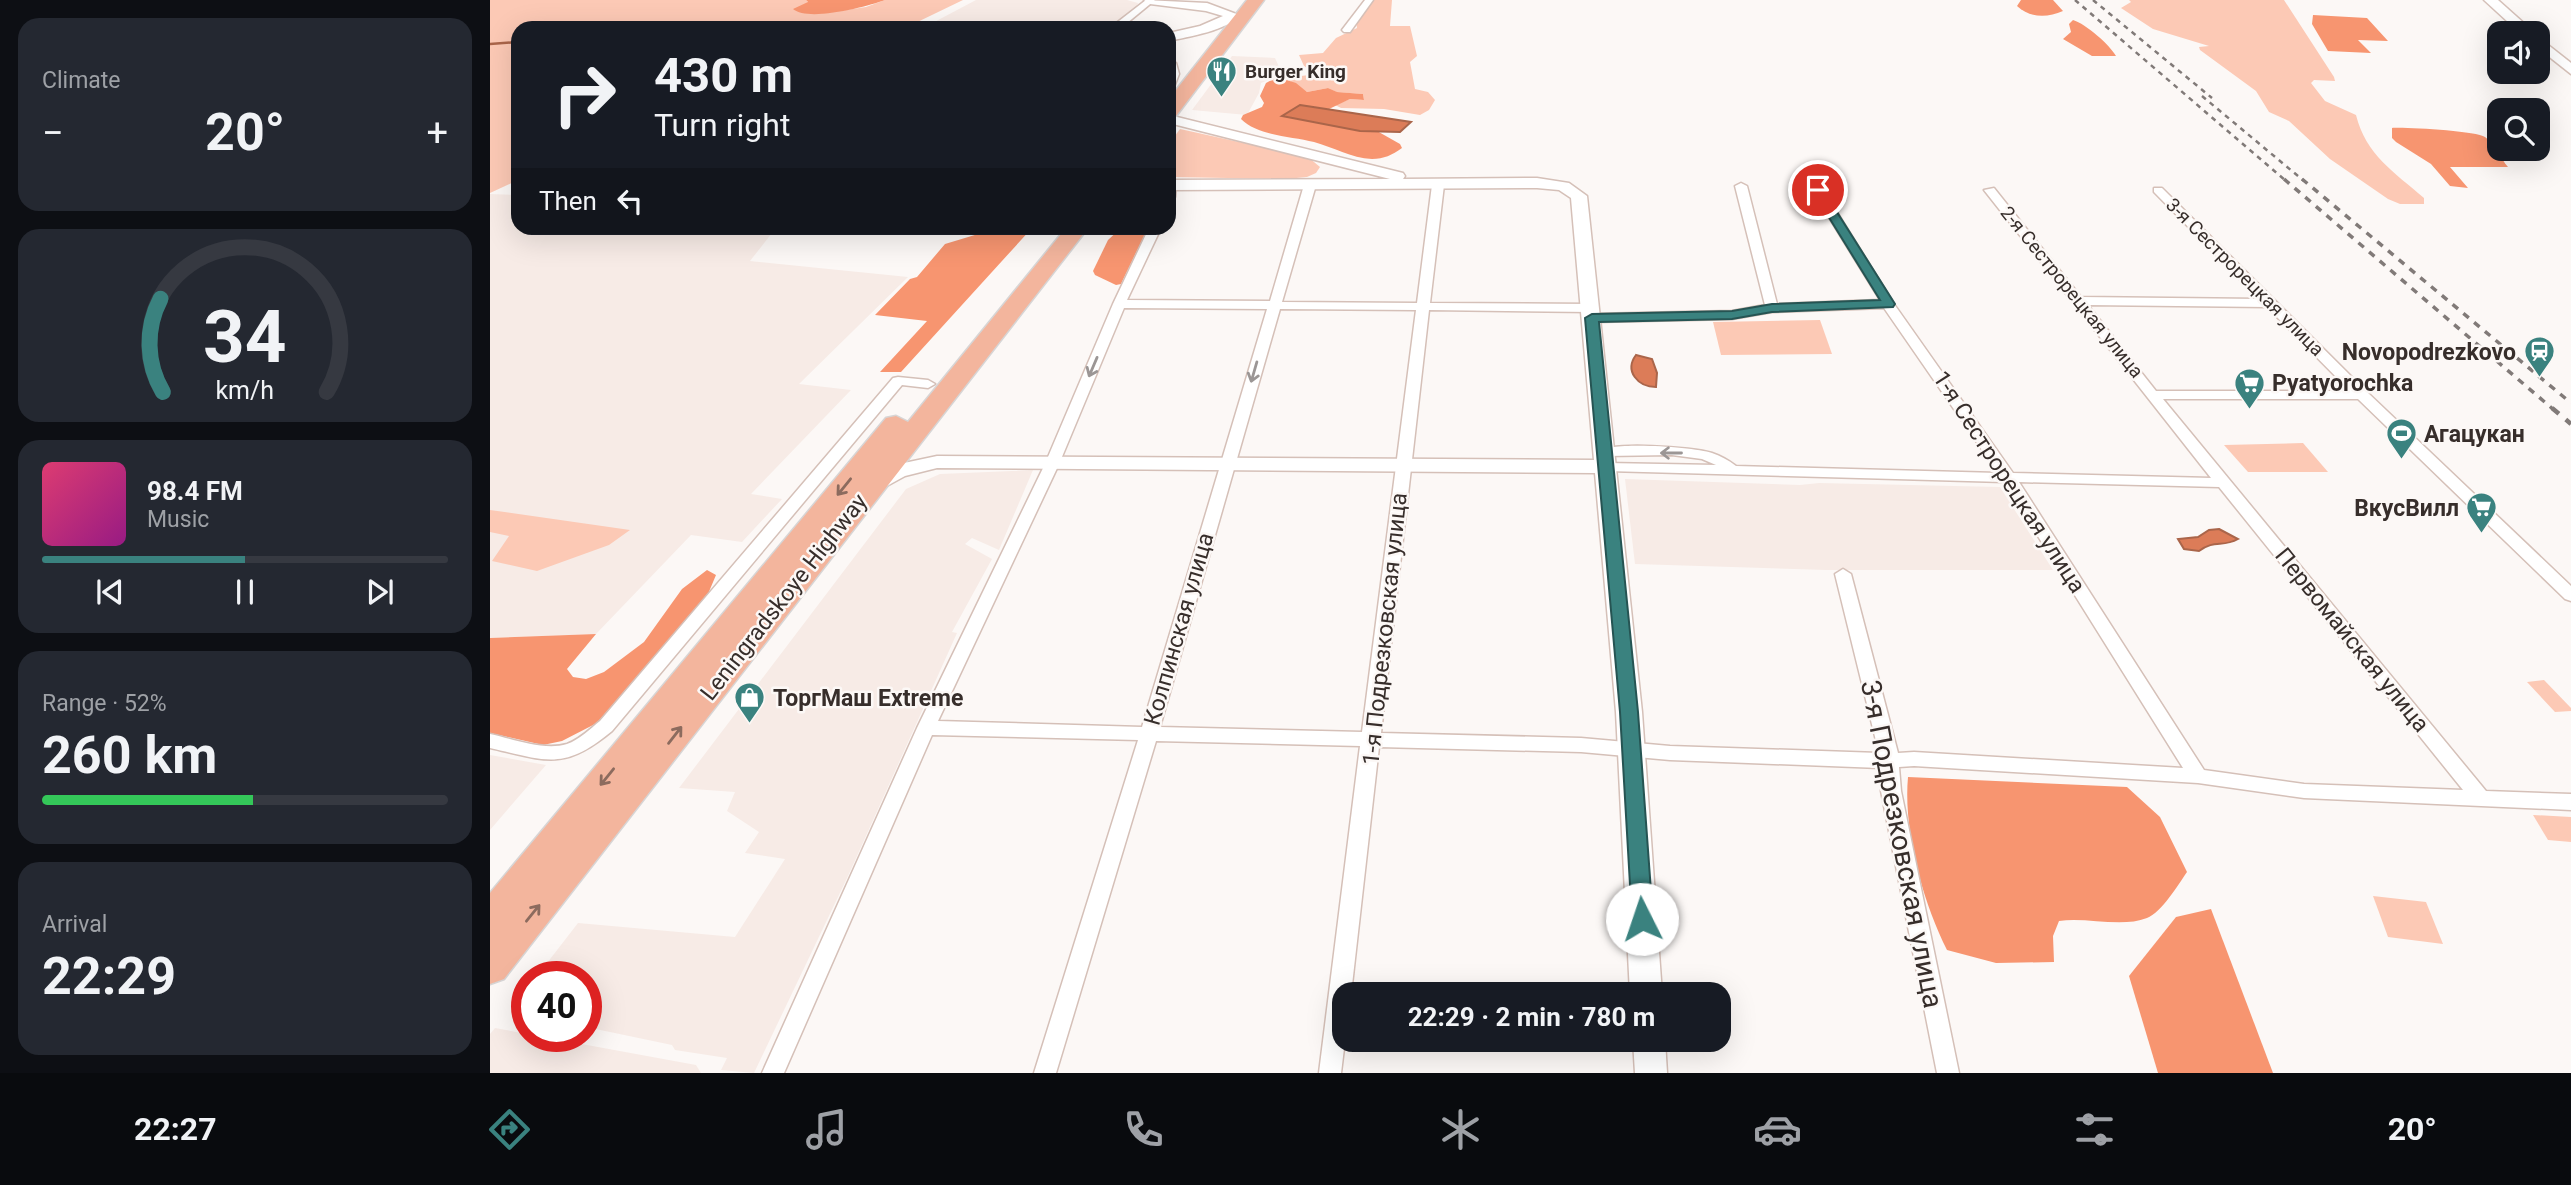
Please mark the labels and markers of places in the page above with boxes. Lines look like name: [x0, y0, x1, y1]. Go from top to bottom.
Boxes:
restaurant icon: Burger King: [1205, 54, 1239, 98]
place label: Burger King: [1245, 60, 1346, 83]
pin: [1788, 160, 1848, 220]
station icon: Novopodrezkovo: [2522, 335, 2556, 379]
place label: Novopodrezkovo: [2342, 339, 2516, 366]
supermarket icon: Pyatyorochka: [2232, 366, 2266, 410]
place label: Pyatyorochka: [2272, 370, 2413, 397]
sports icon: Агацукан: [2384, 417, 2418, 461]
place label: Агацукан: [2424, 421, 2525, 448]
supermarket icon: ВкусВилл: [2465, 491, 2499, 535]
place label: ВкусВилл: [2354, 495, 2459, 522]
shop icon: ТоргМаш Extreme: [733, 681, 767, 725]
place label: ТоргМаш Extreme: [773, 685, 963, 712]

